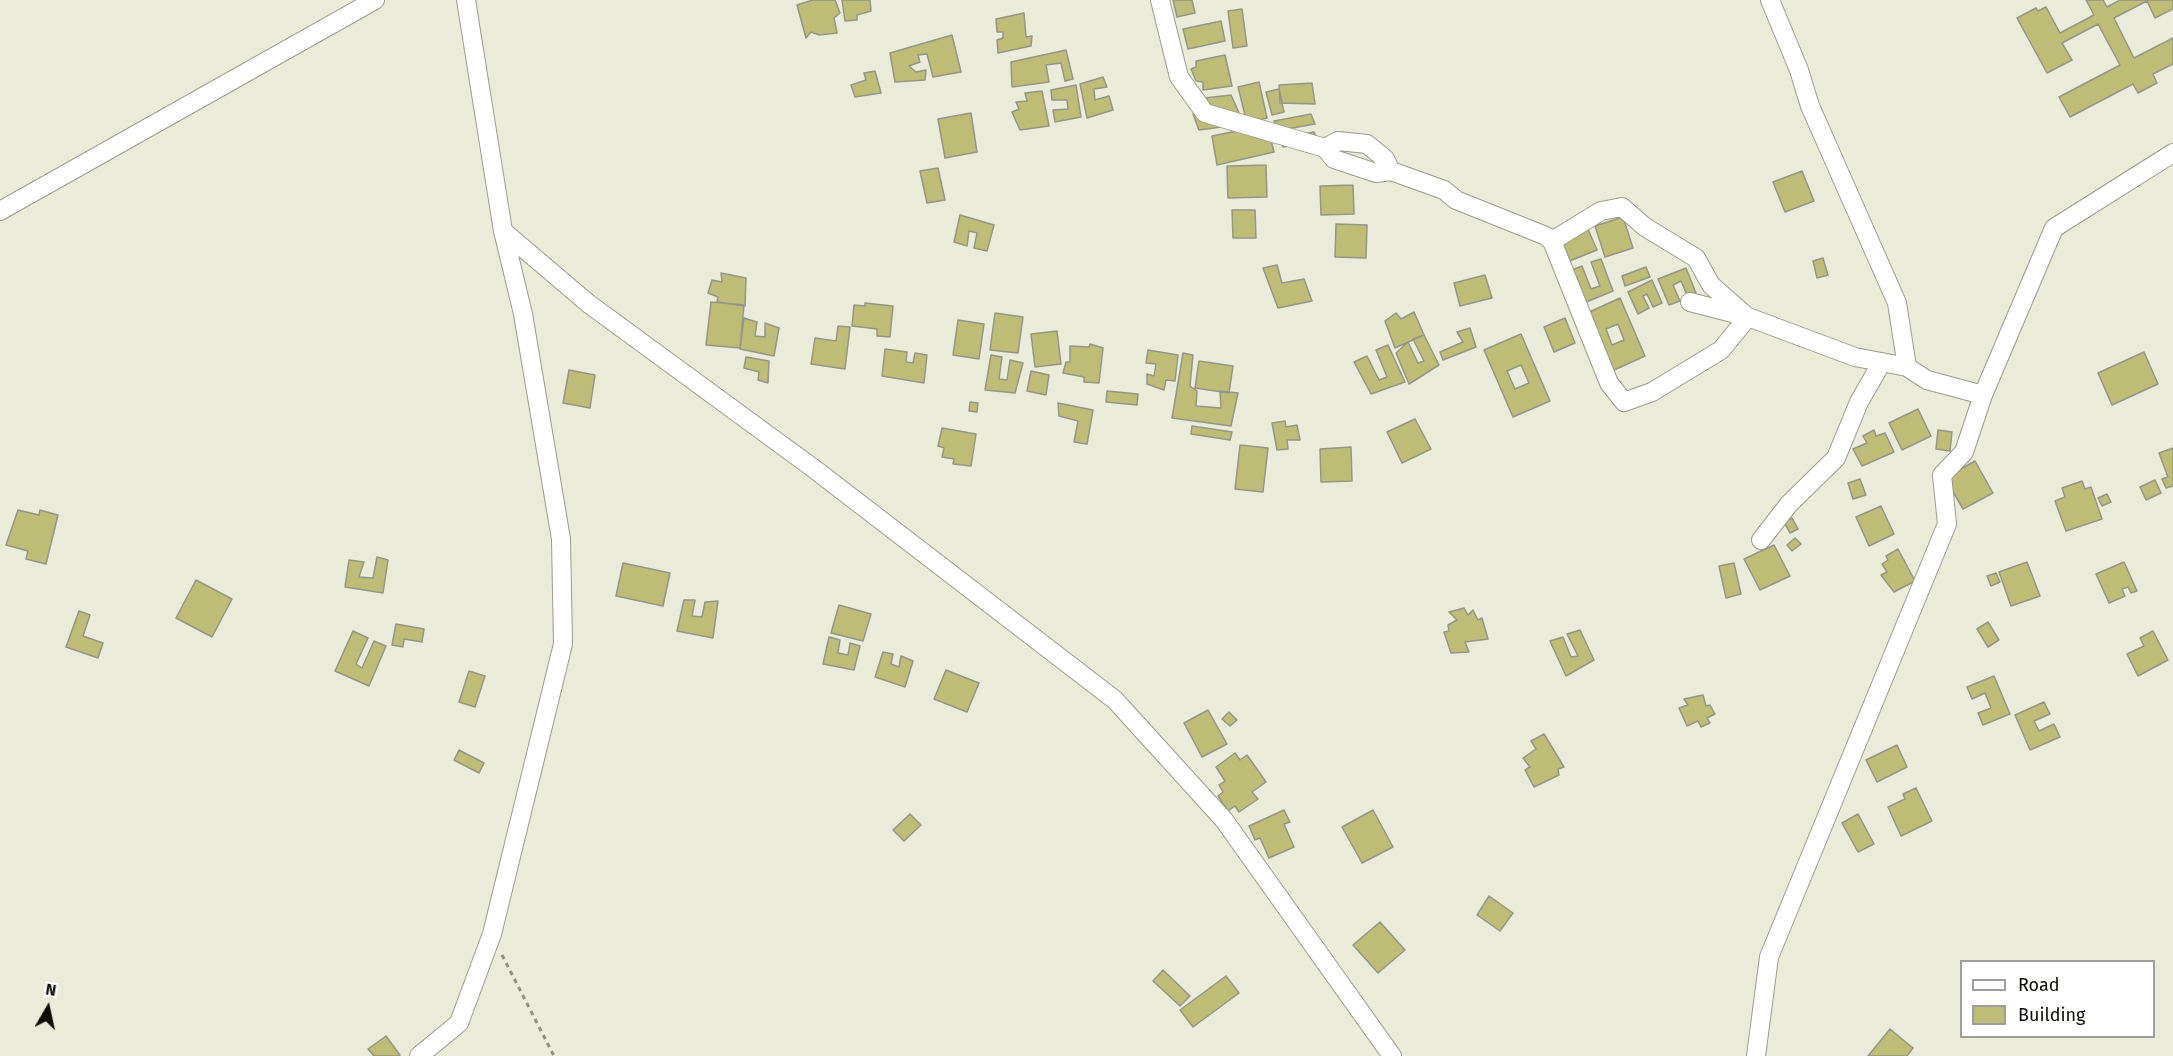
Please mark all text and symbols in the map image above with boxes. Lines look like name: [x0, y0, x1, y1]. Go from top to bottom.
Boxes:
legend: [1960, 960, 2155, 1038]
text: Road: [2018, 974, 2060, 996]
north arrow: [18, 978, 78, 1038]
text: N: [44, 980, 58, 1000]
text: Building: [2018, 1004, 2085, 1026]

